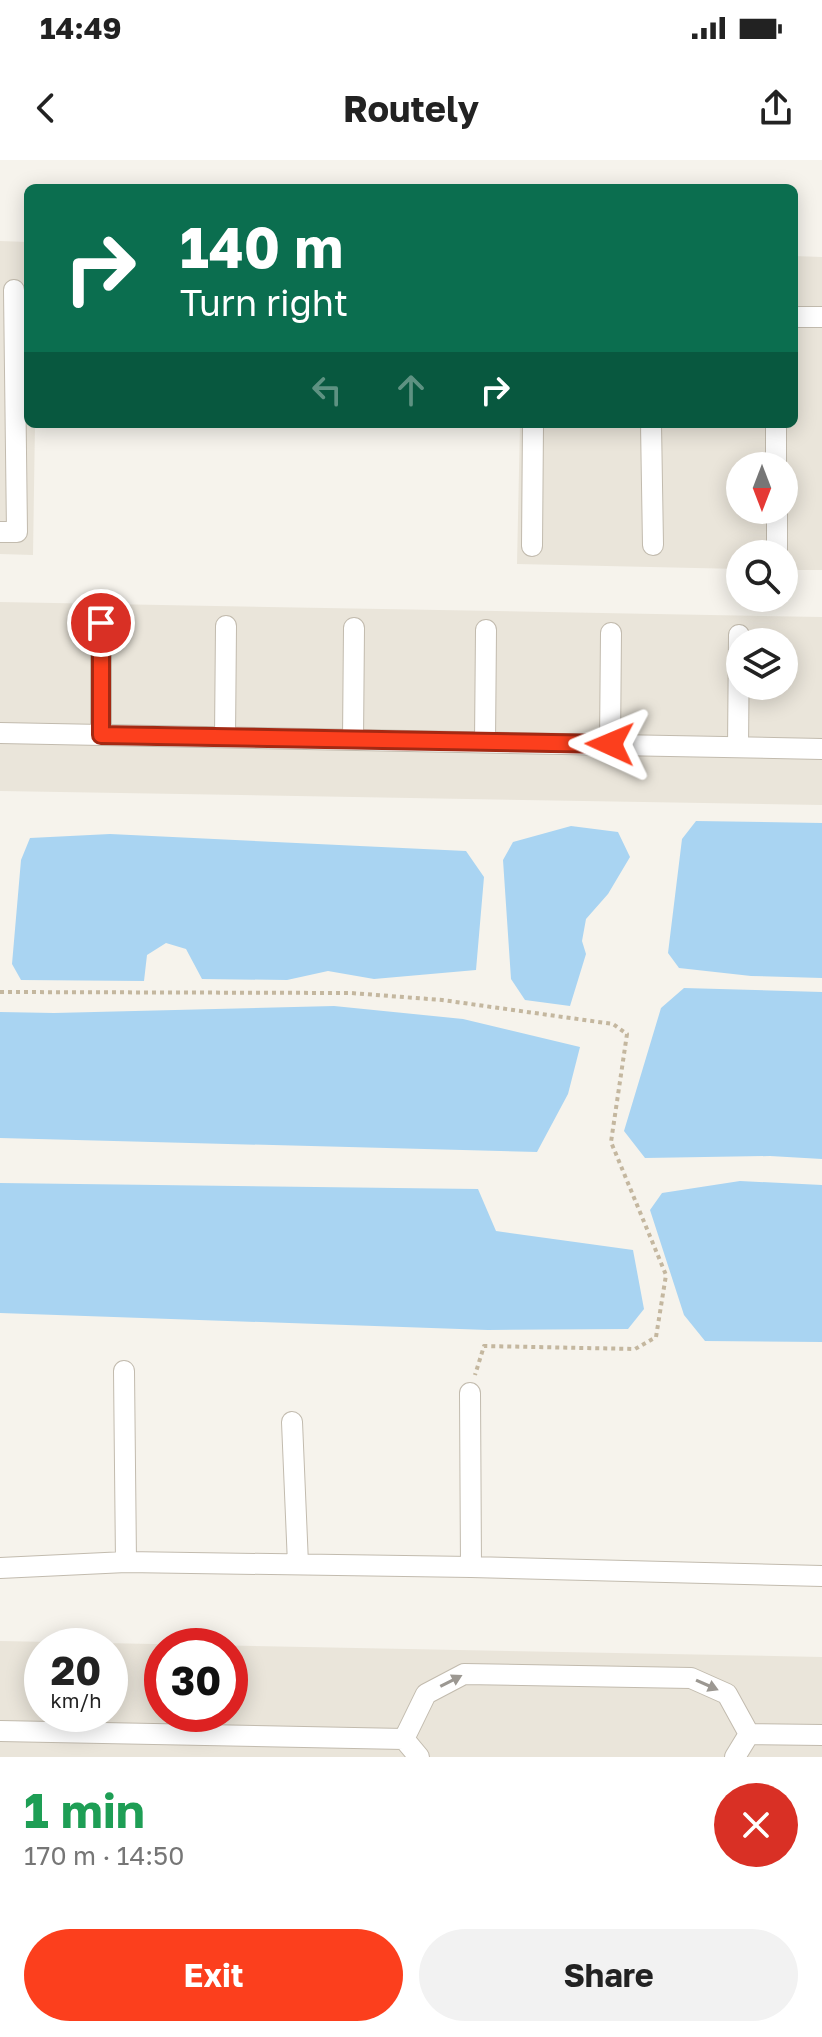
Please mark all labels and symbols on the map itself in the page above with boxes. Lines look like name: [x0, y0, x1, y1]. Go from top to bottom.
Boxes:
north arrow: [726, 452, 798, 524]
pin: [67, 589, 135, 657]
position arrow: [568, 702, 652, 786]
speed limit sign: 30: [144, 1628, 248, 1732]
one-way arrow: [439, 1675, 462, 1688]
one-way arrow: [695, 1679, 719, 1692]

